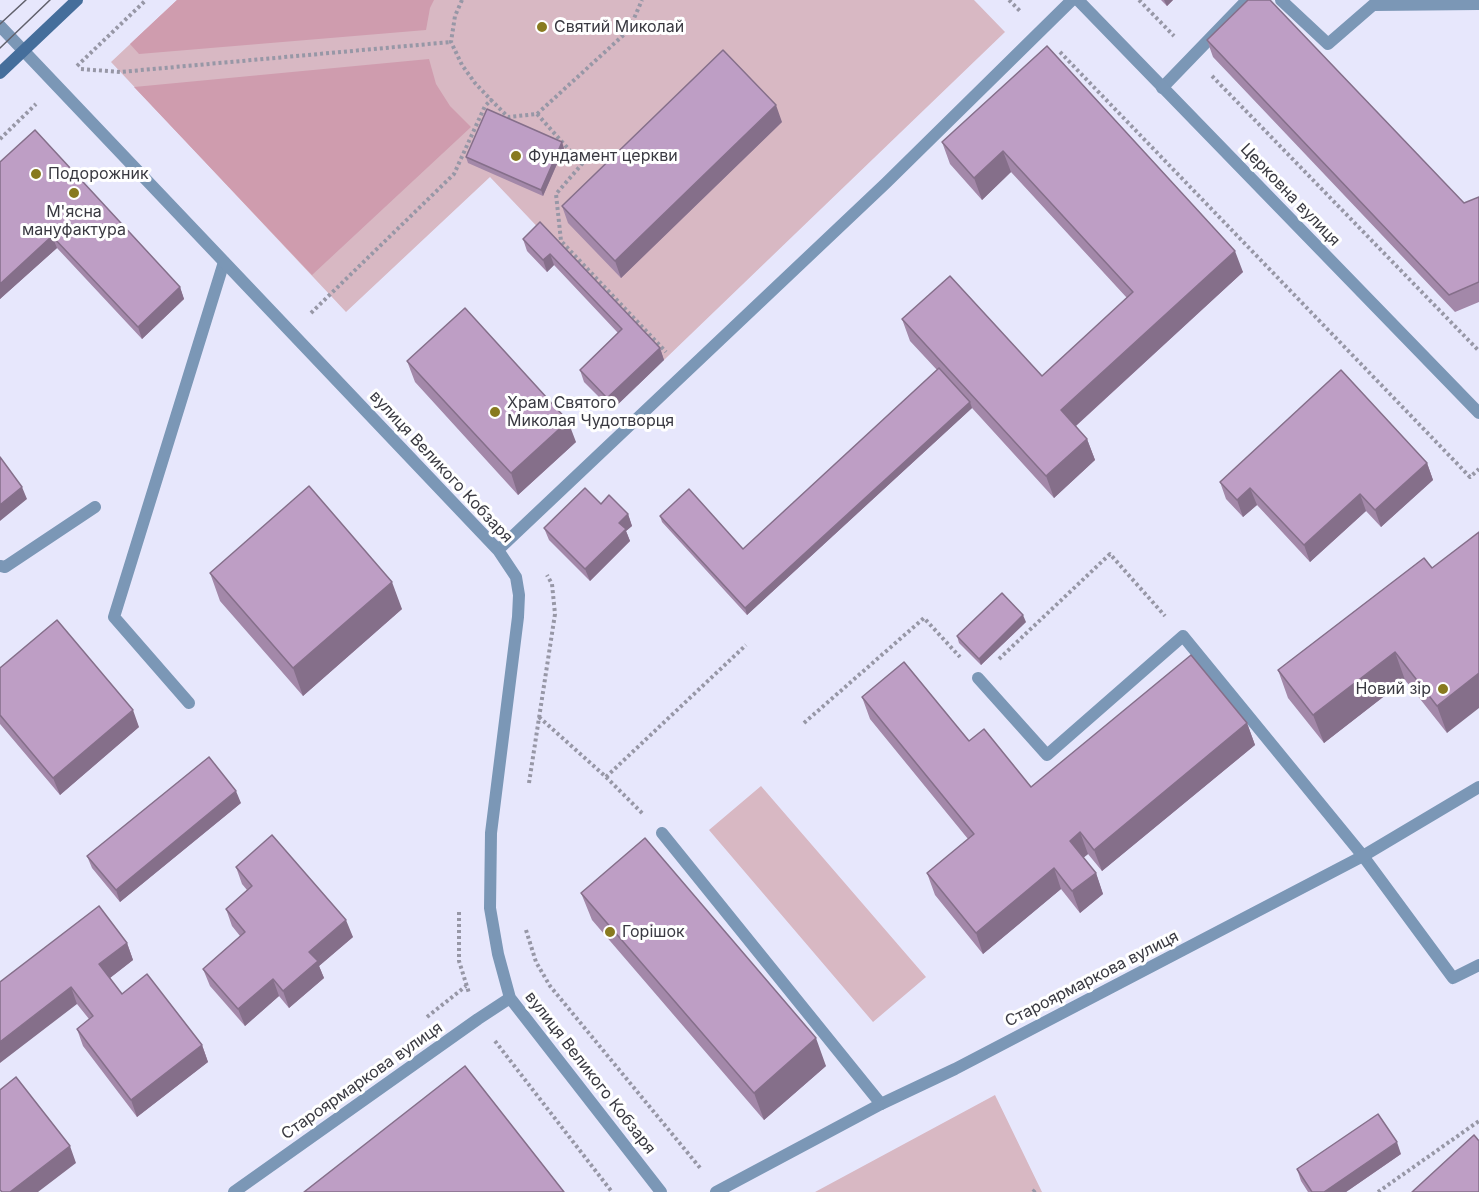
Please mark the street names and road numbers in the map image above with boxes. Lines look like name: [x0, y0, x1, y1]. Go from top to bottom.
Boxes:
street label: Церковна вулиця: [1236, 140, 1344, 250]
street label: вулиця Великого Кобзаря: [366, 387, 516, 547]
street label: Староярмаркова вулиця: [1002, 927, 1182, 1031]
street label: вулиця Великого Кобзаря: [521, 988, 659, 1158]
street label: Староярмаркова вулиця: [278, 1018, 446, 1144]

